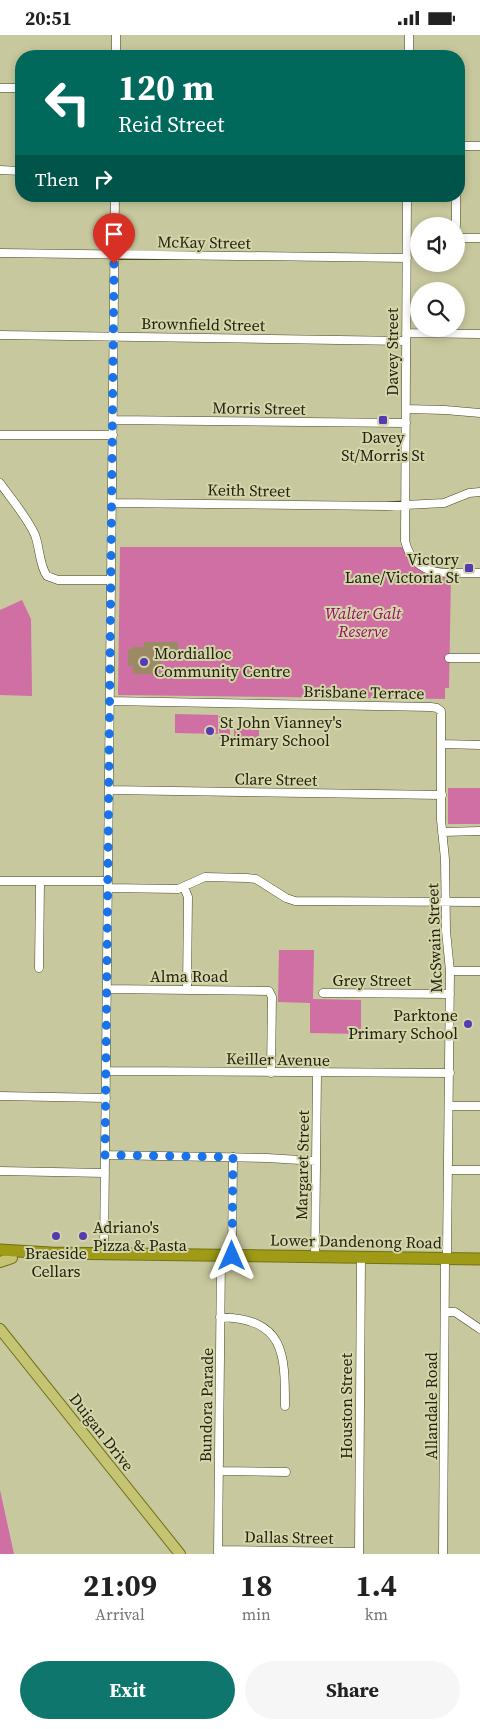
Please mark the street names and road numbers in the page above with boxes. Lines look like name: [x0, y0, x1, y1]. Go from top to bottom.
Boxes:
street label: McKay Street: [157, 230, 252, 254]
street label: Davey Street: [381, 307, 403, 396]
street label: Brownfield Street: [141, 312, 266, 336]
street label: Morris Street: [212, 396, 307, 420]
street label: Keith Street: [207, 478, 292, 502]
street label: Brisbane Terrace: [303, 680, 425, 704]
street label: Clare Street: [235, 767, 318, 791]
street label: McSwain Street: [421, 882, 447, 993]
street label: Alma Road: [150, 965, 228, 987]
street label: Grey Street: [333, 969, 412, 991]
street label: Keiller Avenue: [226, 1047, 330, 1071]
street label: Margaret Street: [290, 1109, 314, 1220]
street label: Lower Dandenong Road: [270, 1229, 442, 1253]
street label: Bundora Parade: [194, 1348, 218, 1462]
street label: Houston Street: [335, 1352, 357, 1459]
street label: Allandale Road: [420, 1352, 442, 1460]
street label: Duigan Drive: [65, 1388, 139, 1476]
street label: Dallas Street: [244, 1525, 335, 1549]

